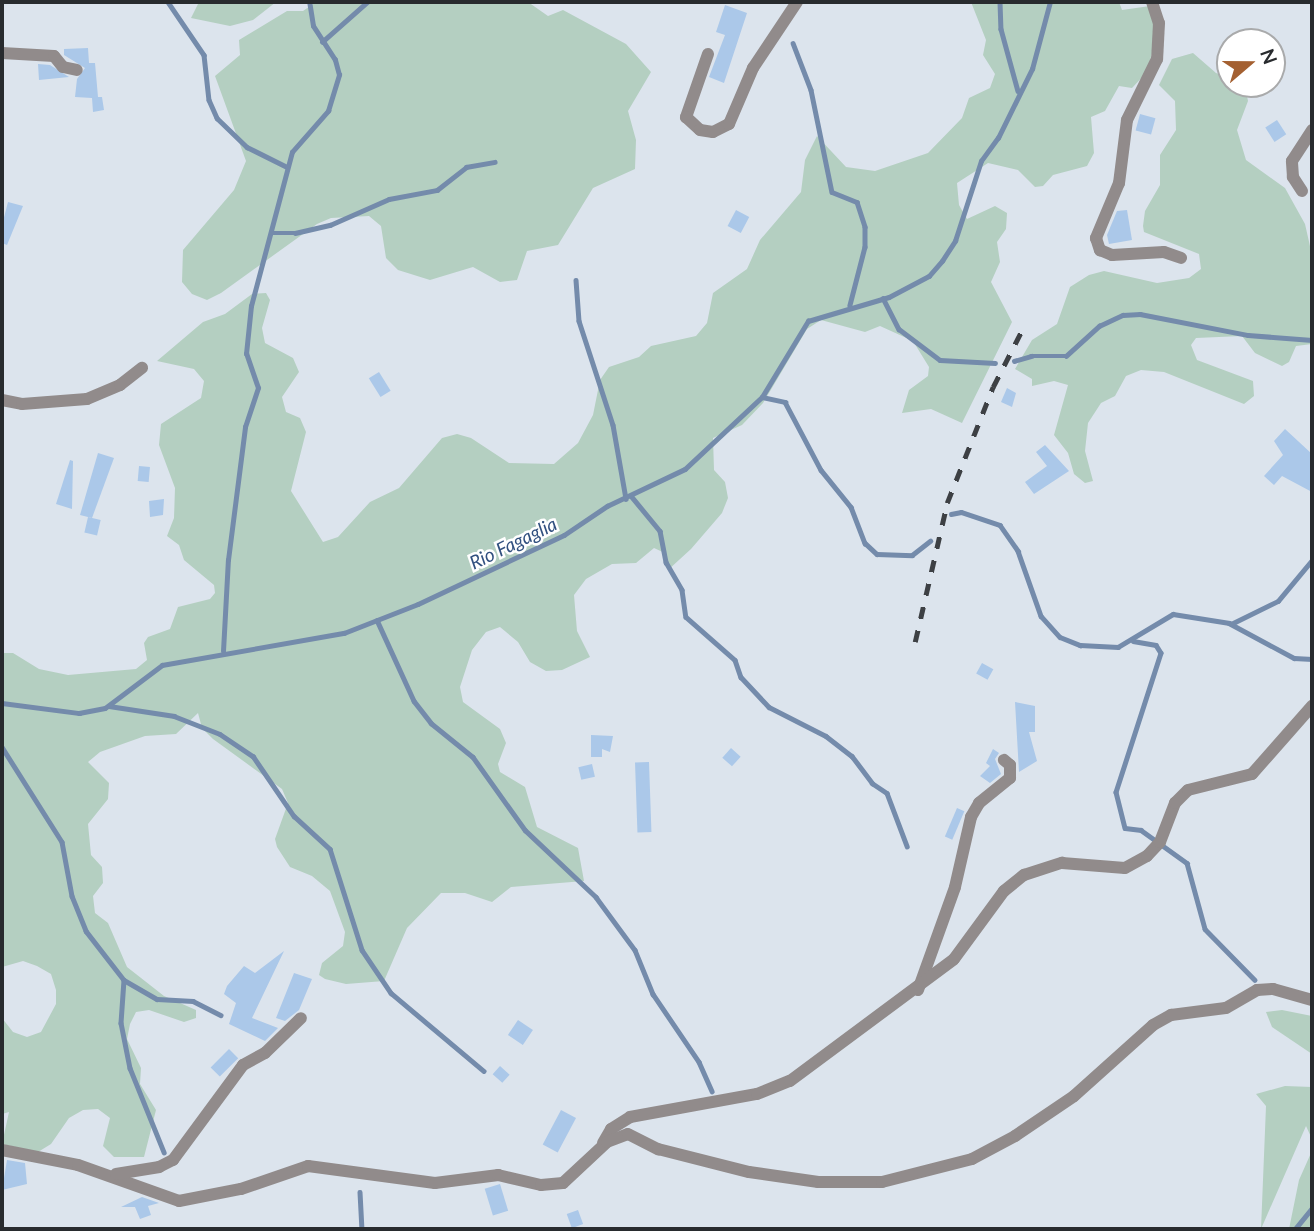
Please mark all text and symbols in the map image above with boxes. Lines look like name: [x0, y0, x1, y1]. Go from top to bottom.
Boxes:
north arrow: [1216, 28, 1286, 98]
text: N: [1256, 46, 1283, 67]
water label: Rio Fagaglia: [466, 512, 560, 574]

